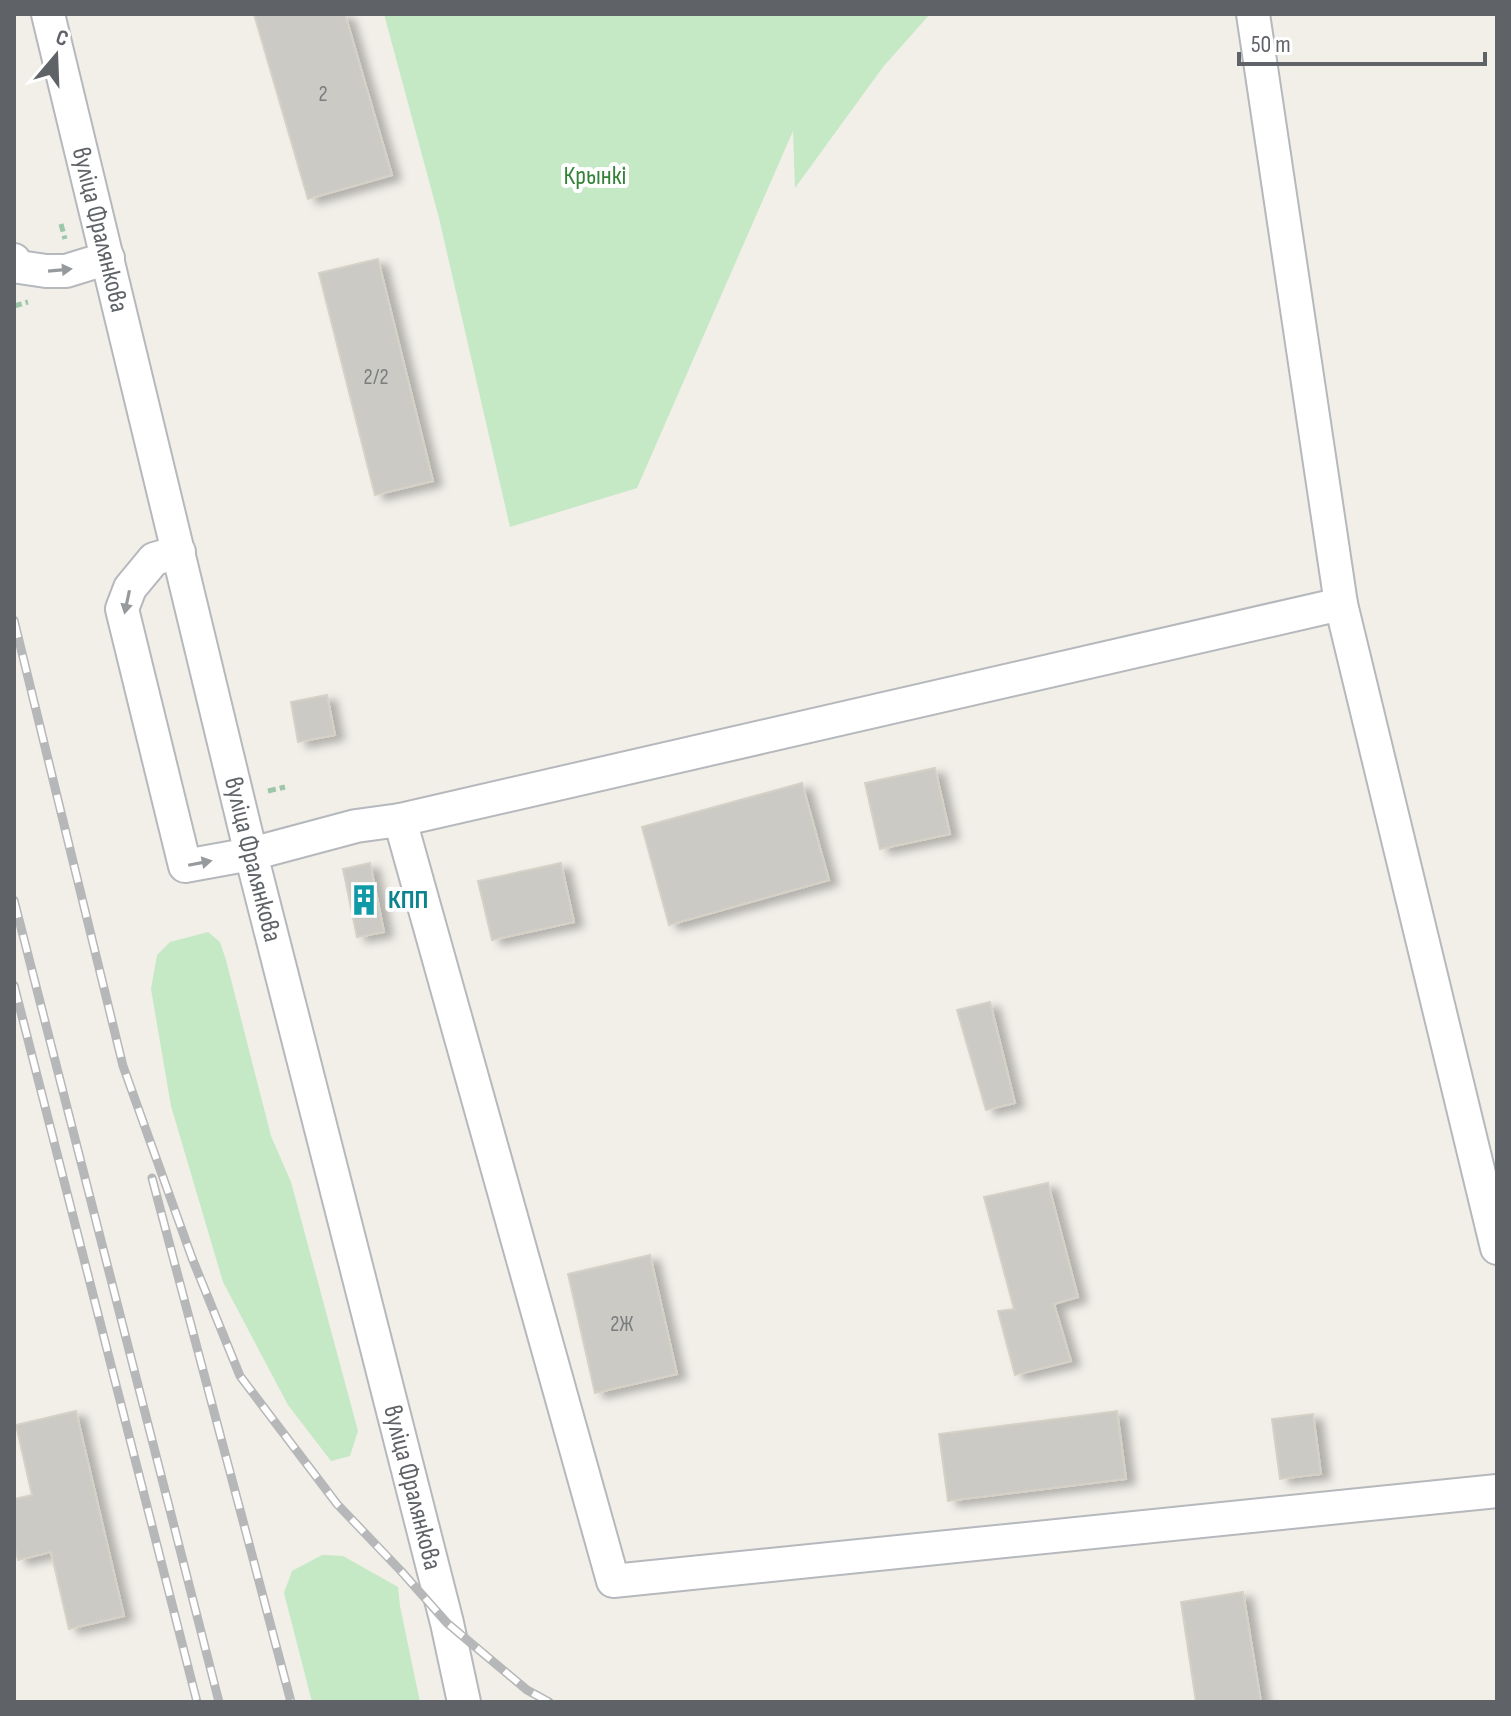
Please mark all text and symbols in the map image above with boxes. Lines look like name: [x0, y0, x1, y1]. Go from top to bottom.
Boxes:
north arrow: [16, 16, 96, 96]
scale bar: [1239, 16, 1485, 66]
text: С: [52, 24, 72, 53]
text: 50 m: [1251, 30, 1291, 59]
house number: 2: [318, 81, 328, 108]
street label: вуліца Фралянкова: [65, 144, 135, 315]
park label: Крынкі: [564, 161, 626, 192]
one-way arrow: [47, 263, 72, 276]
house number: 2/2: [364, 364, 389, 391]
one-way arrow: [120, 590, 133, 615]
street label: вуліца Фралянкова: [217, 774, 288, 945]
one-way arrow: [188, 857, 213, 869]
building icon: КПП: [347, 883, 381, 917]
place label: КПП: [388, 885, 428, 916]
house number: 2Ж: [610, 1311, 634, 1338]
street label: вуліца Фралянкова: [377, 1402, 448, 1573]

